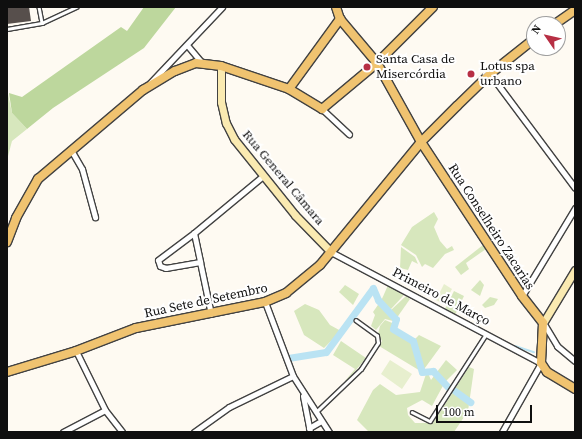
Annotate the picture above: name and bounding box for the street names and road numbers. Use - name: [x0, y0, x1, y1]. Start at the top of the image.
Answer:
- street label: Rua General Câmara: [239, 127, 327, 229]
- street label: Rua Conselheiro Zacarias: [444, 161, 538, 293]
- street label: Primeiro de Março: [389, 265, 493, 329]
- street label: Rua Sete de Setembro: [143, 280, 269, 322]

